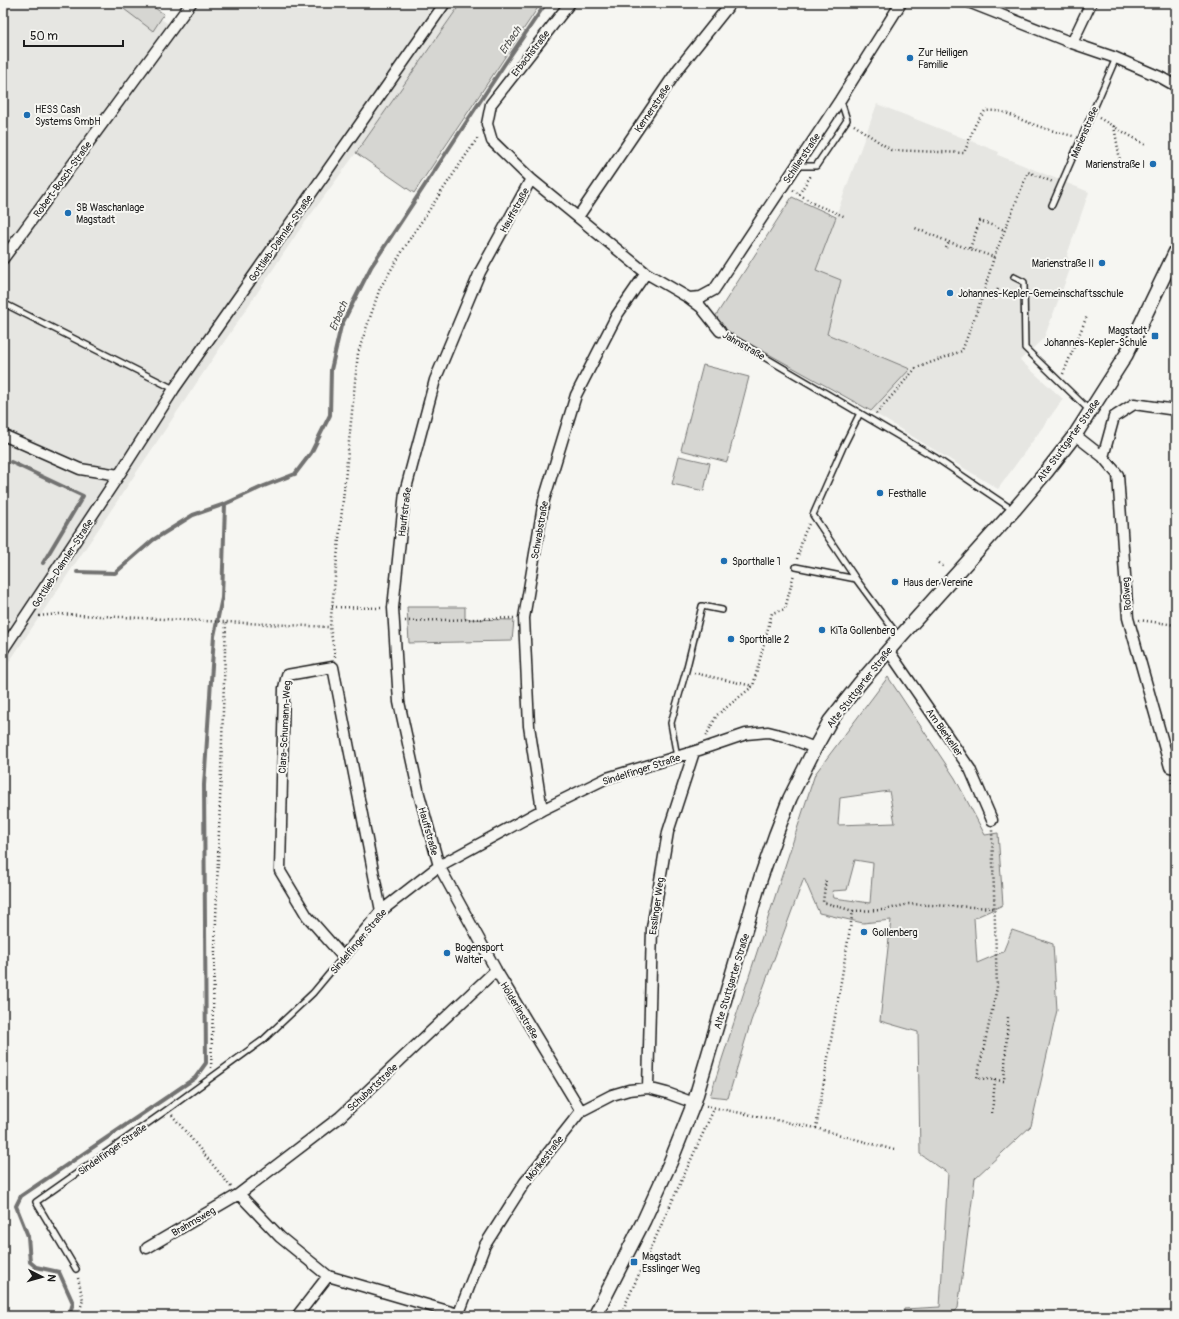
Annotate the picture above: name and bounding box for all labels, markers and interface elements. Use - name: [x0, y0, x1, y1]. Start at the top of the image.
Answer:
- scale bar: [24, 22, 123, 48]
- water label: Erbach: [496, 23, 525, 57]
- street label: Erbachstraße: [509, 28, 553, 79]
- text: 50 m: [30, 29, 58, 44]
- place label: Zur Heiligen Familie: [918, 47, 968, 71]
- marker: Zur Heiligen Familie: [905, 53, 915, 63]
- street label: Kernerstraße: [632, 82, 673, 135]
- place label: HESS Cash Systems GmbH: [35, 104, 101, 128]
- street label: Marienstraße: [1069, 105, 1101, 160]
- marker: HESS Cash Systems GmbH: [22, 110, 32, 120]
- street label: Schillerstraße: [781, 131, 823, 186]
- street label: Robert-Bosch-Straße: [31, 139, 94, 220]
- place label: Marienstraße I: [1086, 159, 1145, 171]
- marker: Marienstraße I: [1148, 159, 1158, 169]
- street label: Hauffstraße: [498, 186, 532, 235]
- street label: Gottlieb-Daimler-Straße: [246, 193, 315, 284]
- place label: SB Waschanlage Magstadt: [76, 202, 144, 226]
- marker: SB Waschanlage Magstadt: [63, 208, 73, 218]
- place label: Marienstraße II: [1032, 258, 1094, 270]
- marker: Marienstraße II: [1097, 258, 1107, 268]
- marker: Johannes-Kepler-Gemeinschaftsschule: [945, 288, 955, 298]
- place label: Johannes-Kepler-Gemeinschaftsschule: [958, 288, 1124, 300]
- water label: Erbach: [326, 299, 351, 333]
- place label: Magstadt Johannes-Kepler-Schule: [1044, 325, 1148, 349]
- street label: Jahnstraße: [720, 329, 767, 363]
- marker: Magstadt Johannes-Kepler-Schule: [1150, 331, 1160, 341]
- street label: Alte Stuttgarter Straße: [1035, 397, 1103, 484]
- street label: Hauffstraße: [396, 487, 414, 537]
- marker: Festhalle: [875, 488, 885, 498]
- place label: Festhalle: [888, 488, 926, 500]
- street label: Schwabstraße: [529, 500, 551, 560]
- street label: Gottlieb-Daimler-Straße: [30, 517, 96, 610]
- marker: Sporthalle 1: [719, 556, 729, 566]
- place label: Sporthalle 1: [732, 556, 781, 568]
- marker: Haus der Vereine: [890, 577, 900, 587]
- place label: Haus der Vereine: [903, 577, 973, 589]
- street label: Roßweg: [1120, 577, 1134, 611]
- marker: KiTa Gollenberg: [817, 625, 827, 635]
- place label: KiTa Gollenberg: [830, 625, 895, 637]
- marker: Sporthalle 2: [726, 634, 736, 644]
- place label: Sporthalle 2: [739, 634, 790, 646]
- street label: Alte Stuttgarter Straße: [824, 645, 895, 730]
- street label: Clara-Schumann-Weg: [277, 680, 293, 774]
- street label: Am Bierkeller: [923, 706, 965, 759]
- street label: Sindelfinger Straße: [601, 752, 682, 788]
- street label: Hauffstraße: [415, 806, 441, 857]
- street label: Esslinger Weg: [647, 877, 667, 936]
- street label: Sindelfinger Straße: [328, 907, 389, 977]
- marker: Gollenberg: [859, 927, 869, 937]
- place label: Gollenberg: [872, 927, 918, 939]
- street label: Alte Stuttgarter Straße: [712, 932, 752, 1031]
- place label: Bogensport Walter: [455, 942, 504, 966]
- marker: Bogensport Walter: [442, 948, 452, 958]
- street label: Hölderlinstraße: [497, 980, 541, 1041]
- street label: Schubartstraße: [345, 1061, 401, 1114]
- street label: Sindelfinger Straße: [76, 1122, 149, 1178]
- street label: Mörikestraße: [523, 1134, 566, 1184]
- street label: Brahmsweg: [169, 1205, 218, 1239]
- place label: Magstadt Esslinger Weg: [642, 1251, 700, 1275]
- north arrow: [22, 1257, 62, 1297]
- marker: Magstadt Esslinger Weg: [629, 1257, 639, 1267]
- text: N: [45, 1274, 58, 1283]

